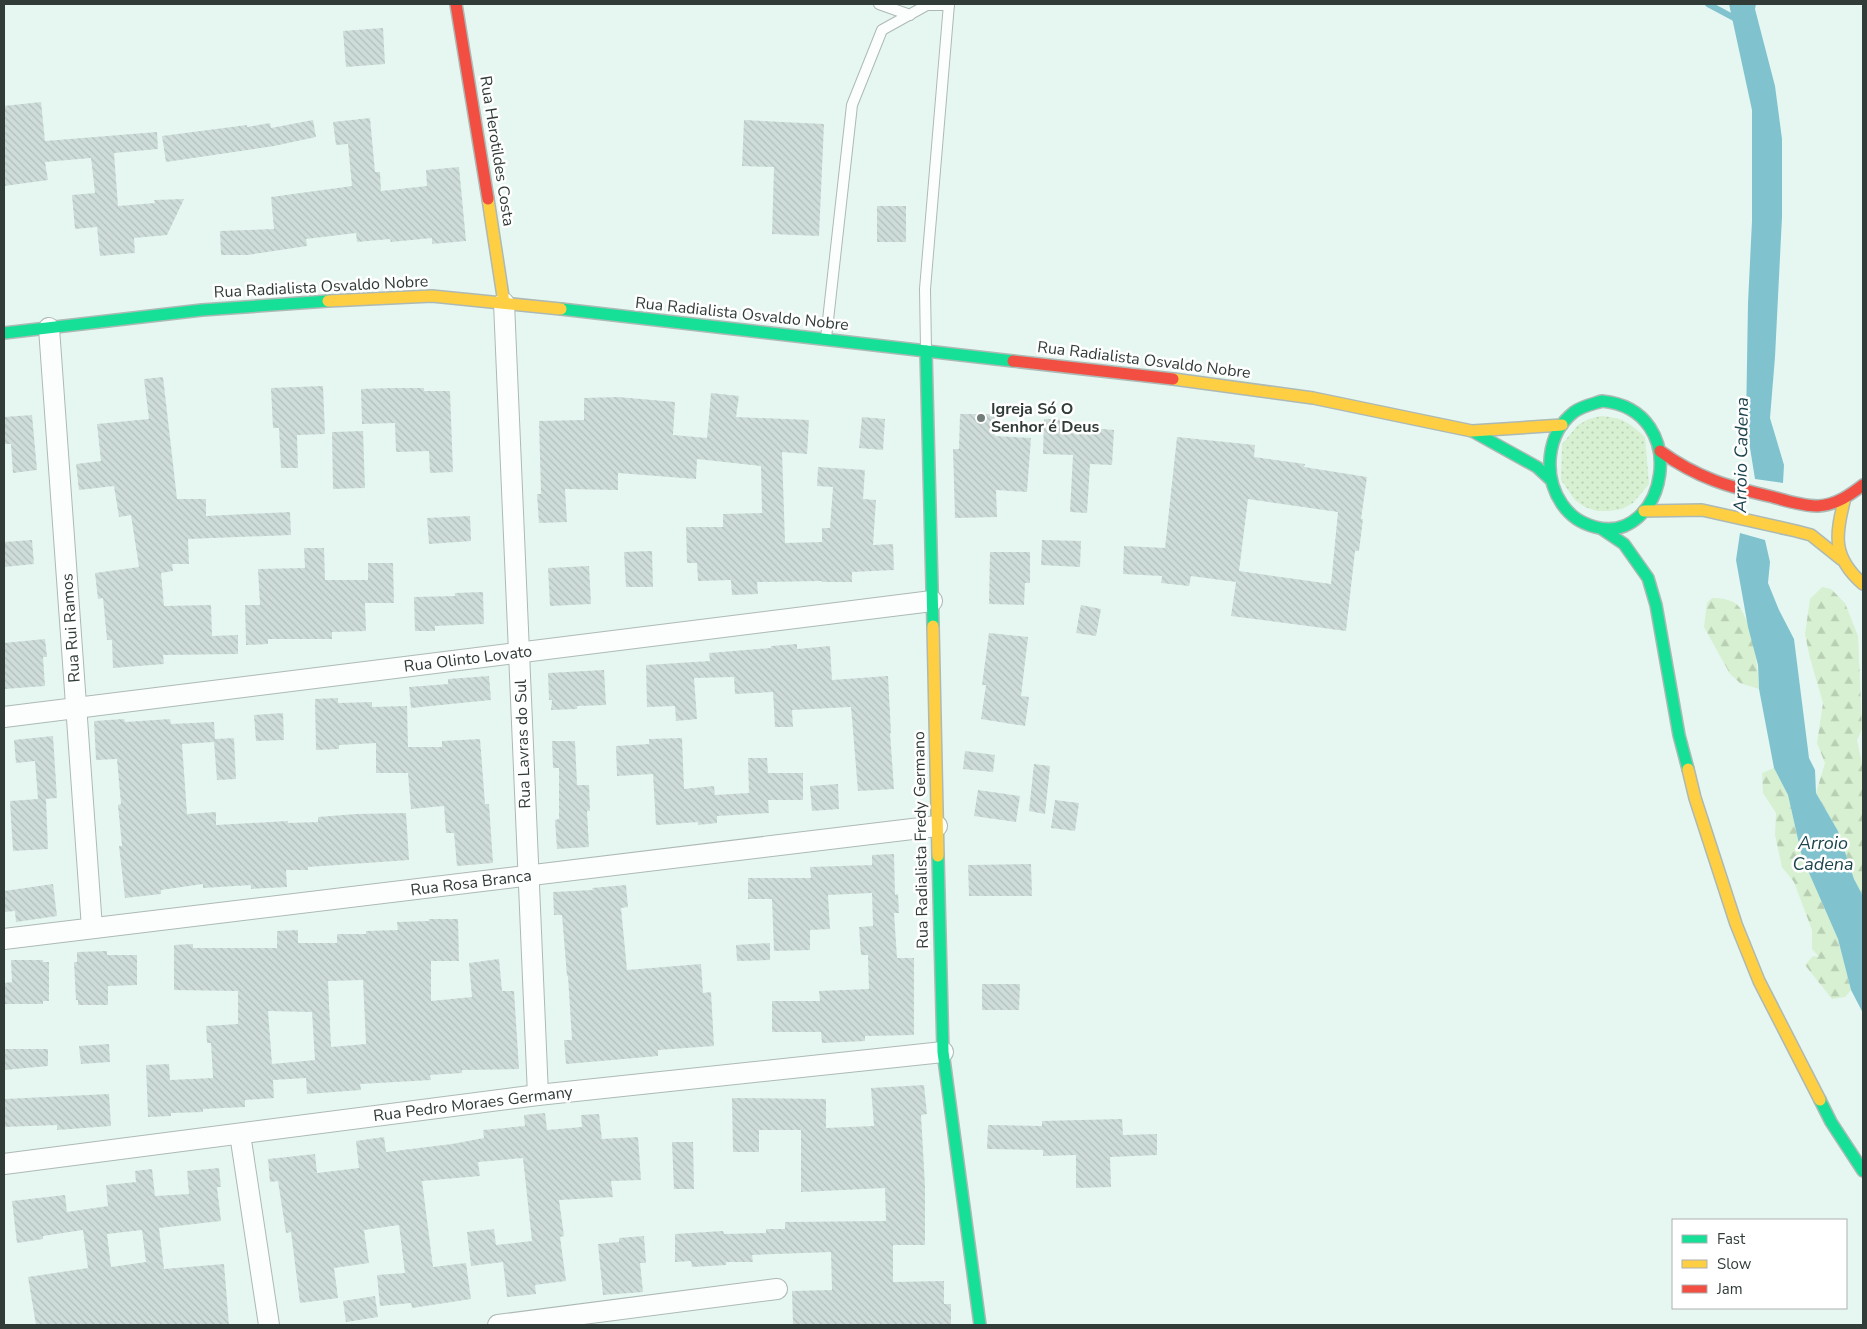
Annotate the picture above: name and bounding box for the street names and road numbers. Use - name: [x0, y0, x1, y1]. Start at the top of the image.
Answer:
- street label: Rua Herotildes Costa: [474, 74, 520, 228]
- street label: Rua Radialista Osvaldo Nobre: [213, 270, 429, 304]
- street label: Rua Radialista Osvaldo Nobre: [634, 292, 850, 336]
- street label: Rua Radialista Osvaldo Nobre: [1036, 336, 1252, 384]
- street label: Rua Rui Ramos: [56, 573, 86, 683]
- street label: Rua Olinto Lovato: [403, 640, 533, 678]
- street label: Rua Lavras do Sul: [510, 679, 536, 809]
- street label: Rua Radialista Fredy Germano: [908, 731, 934, 949]
- street label: Rua Rosa Branca: [409, 865, 533, 901]
- street label: Rua Pedro Moraes Germany: [372, 1081, 575, 1127]

